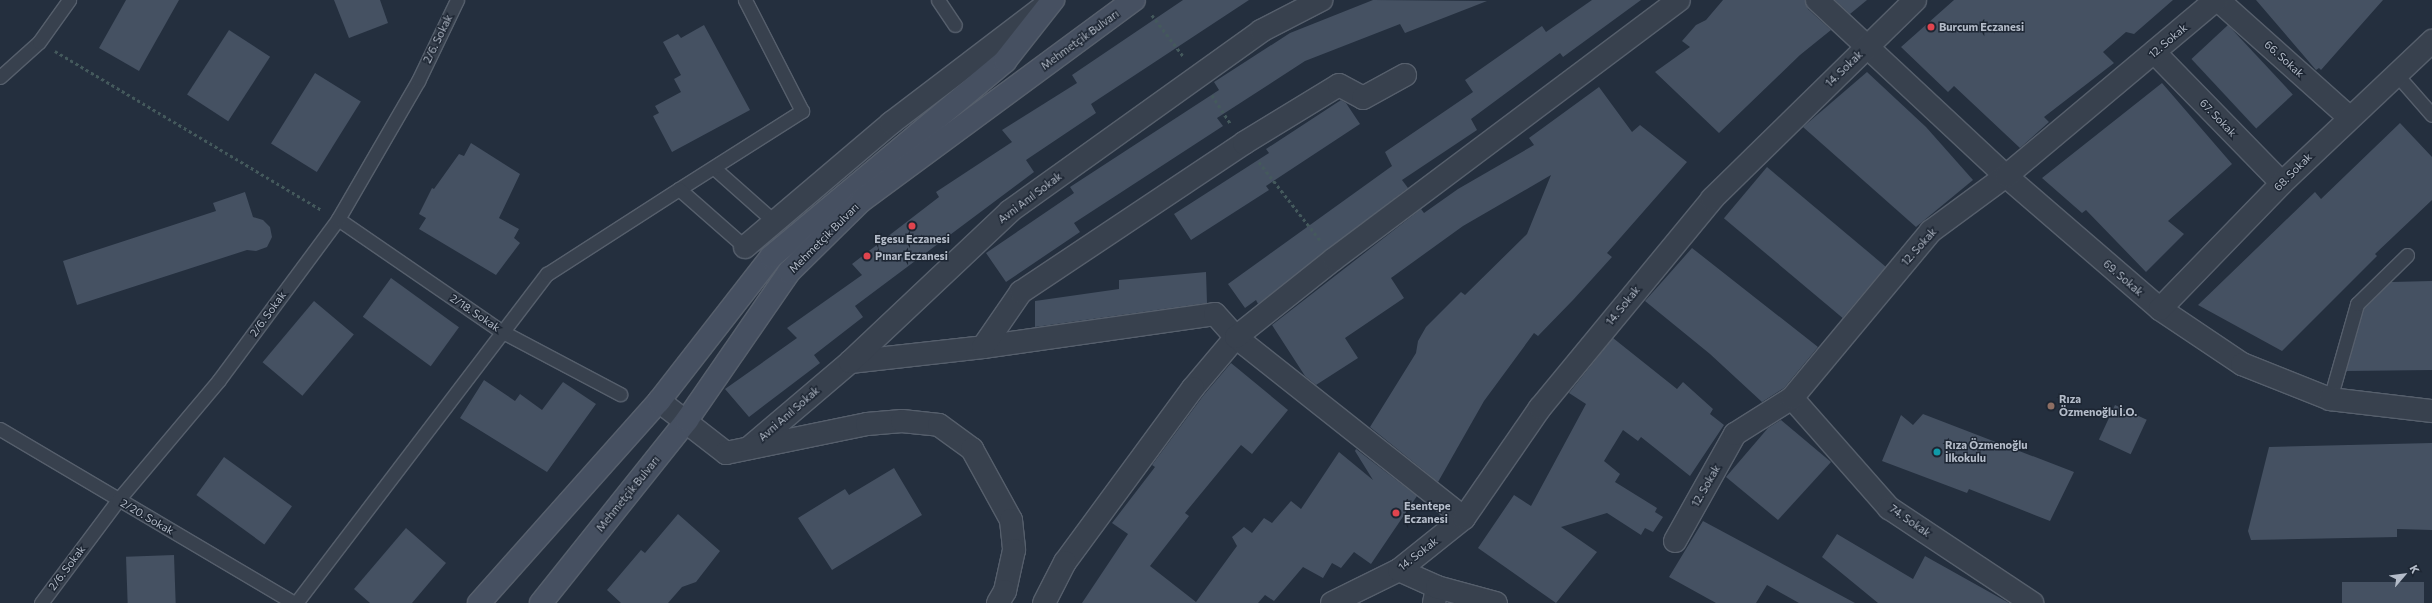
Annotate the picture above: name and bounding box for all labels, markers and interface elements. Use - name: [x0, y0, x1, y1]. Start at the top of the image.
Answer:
- street label: Mehmetçik Bulvarı: [1038, 7, 1122, 73]
- street label: 2/6. Sokak: [421, 12, 455, 66]
- place label: Burcum Eczanesi: [1939, 20, 2024, 34]
- street label: 12. Sokak: [2146, 21, 2190, 61]
- marker: Burcum Eczanesi: [1926, 22, 1936, 32]
- street label: 66. Sokak: [2262, 38, 2306, 80]
- street label: 14. Sokak: [1823, 48, 1865, 90]
- street label: 67. Sokak: [2197, 96, 2239, 140]
- street label: 68. Sokak: [2271, 150, 2315, 194]
- street label: Avni Anıl Sokak: [996, 170, 1064, 226]
- street label: Mehmetçik Bulvarı: [786, 200, 862, 276]
- marker: Egesu Eczanesi: [907, 221, 917, 231]
- street label: 12. Sokak: [1899, 225, 1939, 269]
- place label: Egesu Eczanesi: [874, 232, 950, 246]
- place label: Pınar Eczanesi: [875, 249, 948, 263]
- marker: Pınar Eczanesi: [862, 251, 872, 261]
- street label: 69. Sokak: [2100, 257, 2146, 299]
- street label: 14. Sokak: [1603, 284, 1643, 328]
- street label: 2/6. Sokak: [247, 289, 289, 339]
- street label: 2/18. Sokak: [447, 291, 503, 335]
- street label: Avni Anıl Sokak: [756, 384, 822, 444]
- place label: Rıza Özmenoğlu İ.O.: [2059, 393, 2137, 419]
- marker: Rıza Özmenoğlu İ.O.: [2046, 401, 2056, 411]
- place label: Rıza Özmenoğlu İlkokulu: [1945, 439, 2028, 465]
- marker: Rıza Özmenoğlu İlkokulu: [1932, 447, 1942, 457]
- street label: Mehmetçik Bulvarı: [594, 454, 662, 534]
- street label: 12. Sokak: [1689, 463, 1723, 509]
- street label: 2/20. Sokak: [118, 496, 176, 538]
- place label: Esentepe Eczanesi: [1404, 500, 1450, 526]
- street label: 74. Sokak: [1887, 502, 1933, 540]
- marker: Esentepe Eczanesi: [1391, 508, 1401, 518]
- street label: 14. Sokak: [1396, 534, 1440, 574]
- street label: 2/6. Sokak: [46, 543, 88, 593]
- north arrow: [2384, 555, 2424, 595]
- text: K: [2407, 563, 2423, 576]

